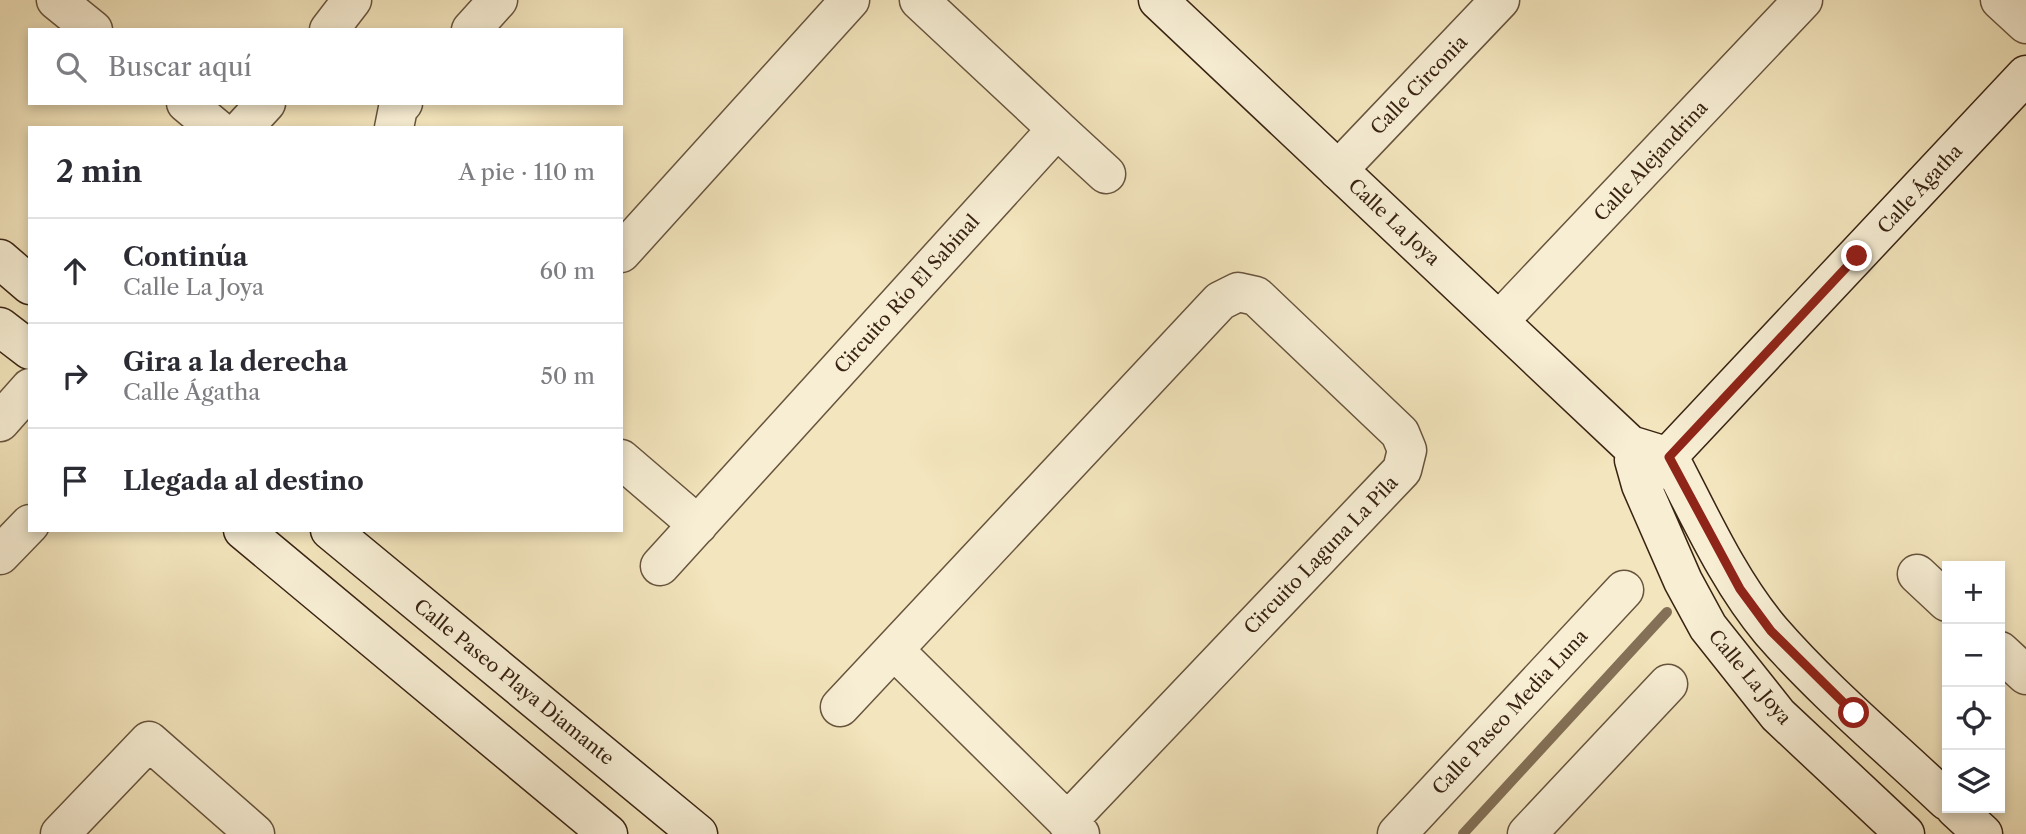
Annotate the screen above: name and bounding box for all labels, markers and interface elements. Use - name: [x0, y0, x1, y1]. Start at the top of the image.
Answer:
- search box: [28, 28, 623, 105]
- street label: Calle Circonia: [1366, 31, 1472, 139]
- icon: search: [52, 48, 90, 86]
- text: Buscar aquí: [108, 51, 252, 83]
- street label: Calle Alejandrina: [1589, 96, 1713, 226]
- street label: Calle Ágatha: [1873, 140, 1967, 238]
- text: 2 min: [56, 153, 142, 190]
- text: A pie · 110 m: [458, 158, 595, 186]
- street label: Calle La Joya: [1344, 174, 1444, 270]
- street label: Circuito Río El Sabinal: [830, 210, 985, 378]
- route end: [1841, 240, 1872, 271]
- text: Continúa: [123, 241, 248, 273]
- icon: ahead: [56, 252, 94, 290]
- text: 60 m: [539, 257, 595, 285]
- text: Calle La Joya: [123, 273, 264, 301]
- text: Gira a la derecha: [123, 346, 348, 378]
- icon: right: [56, 357, 94, 395]
- text: 50 m: [540, 362, 595, 390]
- text: Calle Ágatha: [123, 378, 260, 406]
- icon: arrive: [56, 462, 94, 500]
- text: Llegada al destino: [123, 465, 364, 497]
- street label: Circuito Laguna La Pila: [1239, 471, 1403, 639]
- map controls: [1942, 561, 2005, 813]
- button: +: [1942, 561, 2005, 624]
- street label: Calle Paseo Playa Diamante: [409, 594, 619, 770]
- button: −: [1942, 624, 2005, 687]
- street label: Calle Paseo Media Luna: [1428, 625, 1592, 799]
- street label: Calle La Joya: [1704, 625, 1796, 729]
- button: locate: [1942, 687, 2005, 750]
- route start: [1838, 697, 1869, 728]
- button: layers: [1942, 750, 2005, 813]

